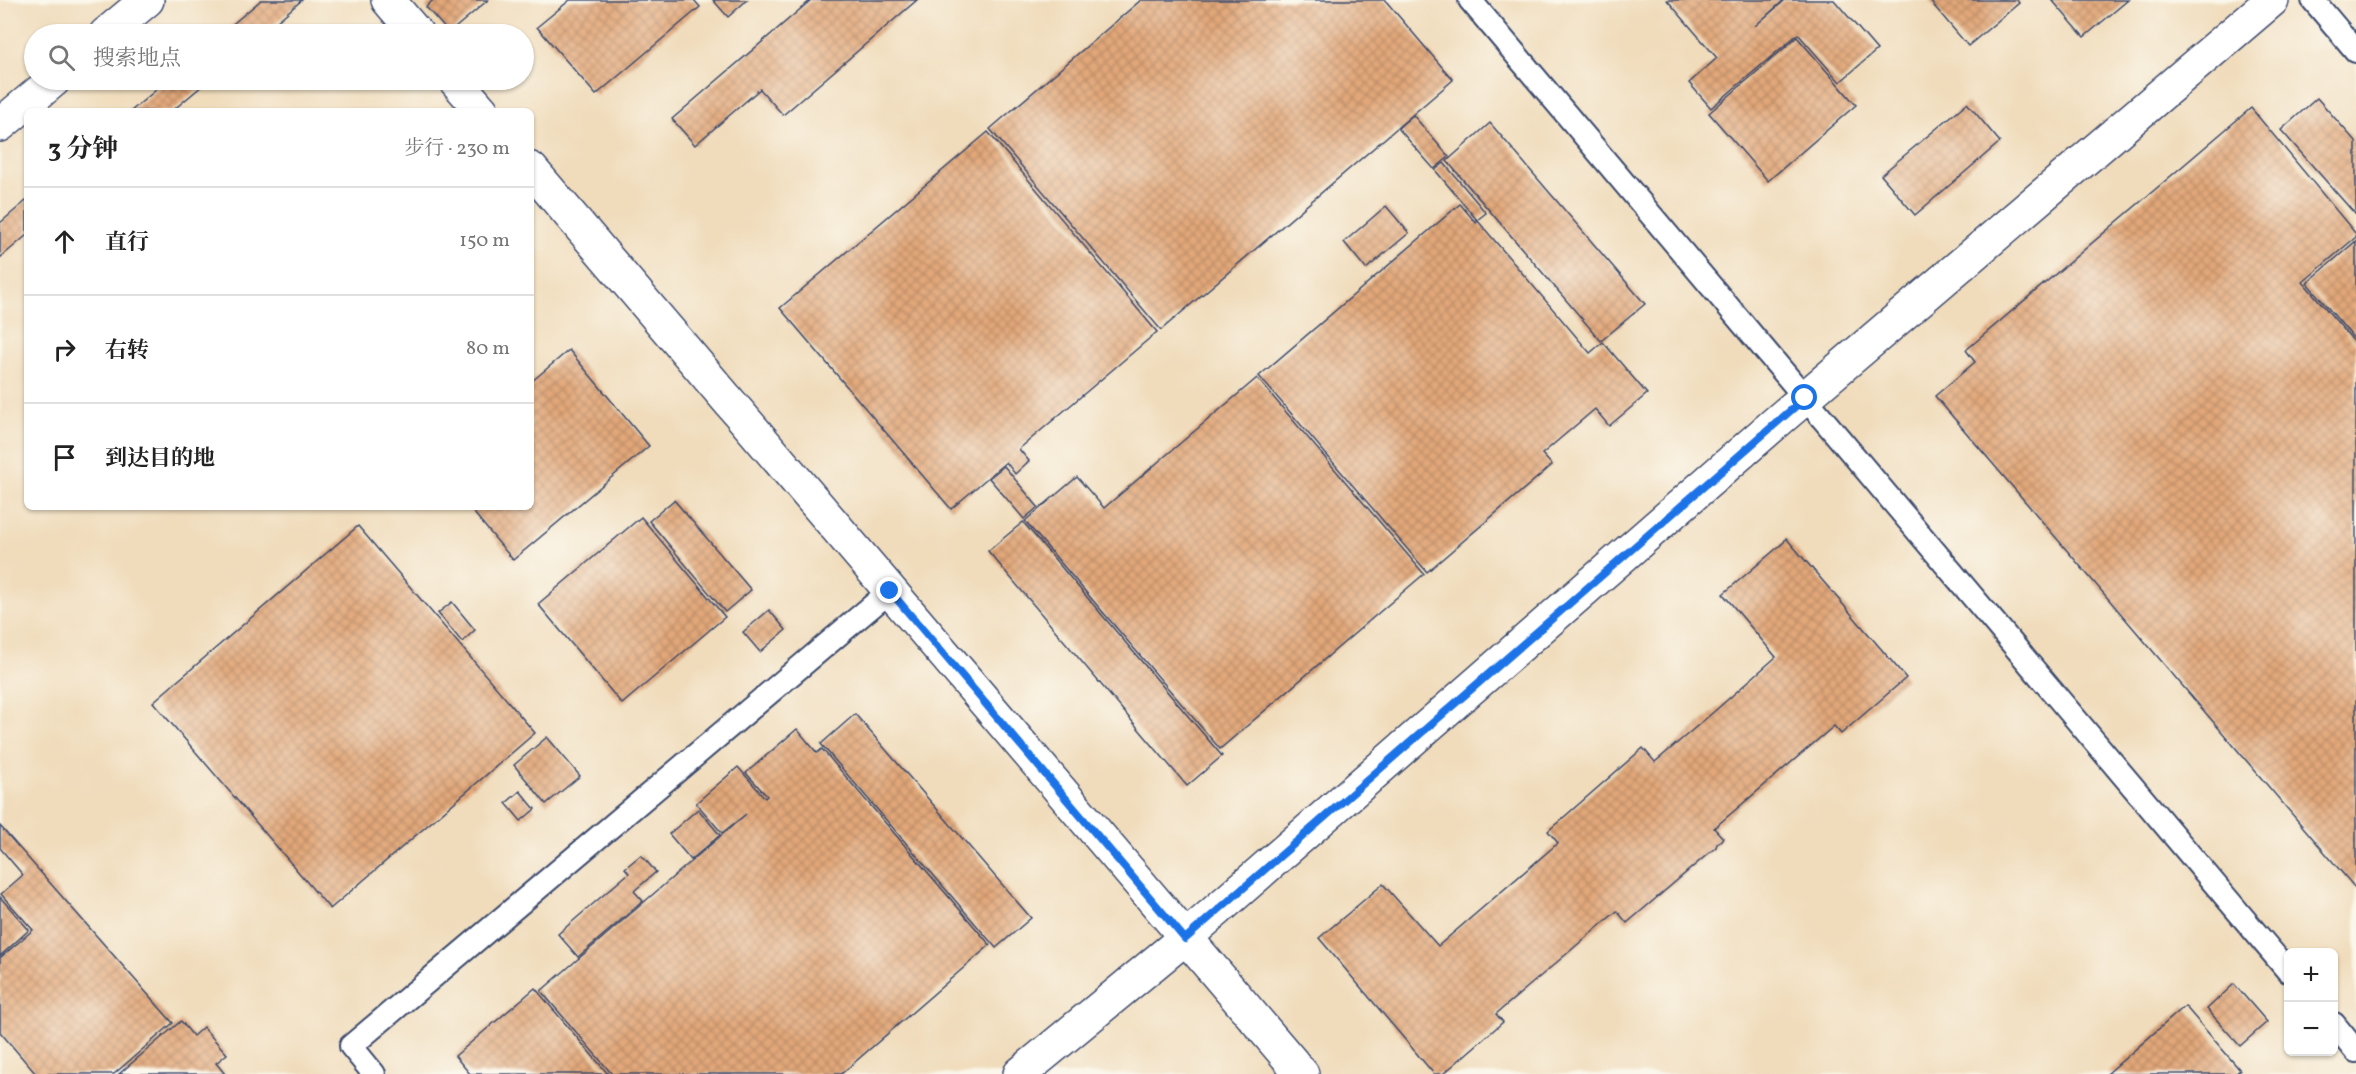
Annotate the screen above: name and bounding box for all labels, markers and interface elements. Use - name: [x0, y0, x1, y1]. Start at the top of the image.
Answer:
- search box: [24, 24, 534, 90]
- icon: search: [45, 41, 78, 74]
- text: 搜索地点: [93, 44, 181, 75]
- text: 3 分钟: [48, 132, 118, 168]
- text: 步行 · 230 m: [404, 135, 510, 163]
- icon: ahead: [48, 225, 81, 258]
- text: 150 m: [459, 227, 510, 255]
- text: 直行: [105, 228, 149, 259]
- icon: right: [48, 333, 81, 366]
- text: 80 m: [466, 335, 510, 363]
- text: 右转: [105, 336, 149, 367]
- route start: [1791, 384, 1817, 410]
- icon: arrive: [48, 441, 81, 474]
- text: 到达目的地: [105, 444, 215, 475]
- route end: [876, 577, 902, 603]
- map controls: [2284, 948, 2338, 1056]
- button: +: [2284, 948, 2338, 1002]
- button: −: [2284, 1002, 2338, 1056]

